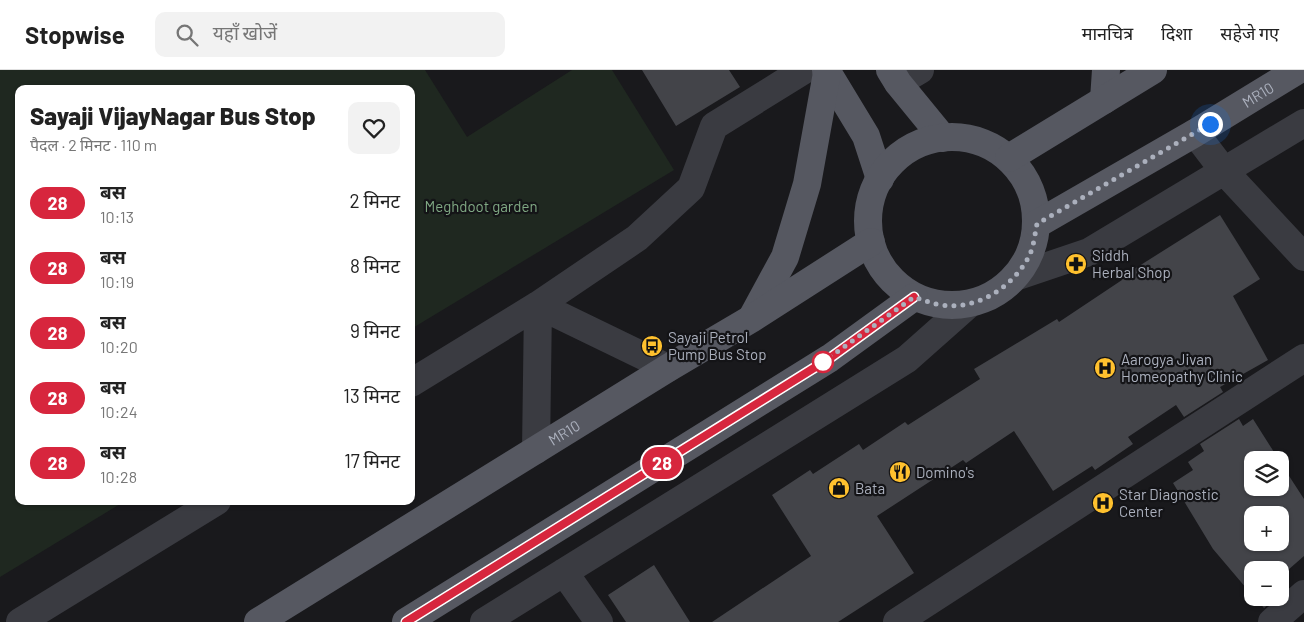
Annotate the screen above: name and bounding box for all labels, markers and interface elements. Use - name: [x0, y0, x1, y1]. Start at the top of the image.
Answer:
- search box: [155, 12, 505, 57]
- text: Stopwise: [25, 20, 125, 49]
- icon: search: [173, 21, 201, 49]
- text: यहाँ खोजें: [213, 21, 277, 44]
- text: मानचित्र: [1082, 22, 1133, 44]
- text: दिशा: [1161, 22, 1192, 44]
- text: सहेजे गए: [1220, 22, 1279, 44]
- street label: MR10: [1239, 78, 1277, 111]
- text: Sayaji VijayNagar Bus Stop: [30, 101, 316, 130]
- button: heart: [348, 102, 400, 154]
- your location: [1198, 112, 1223, 137]
- text: पैदल · 2 मिनट · 110 m: [30, 135, 157, 154]
- text: बस: [100, 180, 126, 203]
- text: 2 मिनट: [350, 189, 400, 212]
- text: 28: [48, 192, 67, 214]
- park label: Meghdoot garden: [425, 197, 537, 215]
- text: 10:13: [100, 207, 134, 226]
- text: बस: [100, 245, 126, 268]
- place label: Siddh Herbal Shop: [1092, 246, 1171, 281]
- pharmacy icon: Siddh Herbal Shop: [1064, 252, 1088, 276]
- text: 8 मिनट: [350, 254, 400, 277]
- text: 28: [48, 257, 67, 279]
- text: 10:19: [100, 272, 134, 291]
- text: बस: [100, 310, 126, 333]
- text: 9 मिनट: [350, 319, 400, 342]
- text: 28: [48, 322, 67, 344]
- place label: Sayaji Petrol Pump Bus Stop: [668, 328, 767, 363]
- bus stop icon: Sayaji Petrol Pump Bus Stop: [640, 334, 664, 358]
- text: 10:20: [100, 337, 138, 356]
- place label: Aarogya Jivan Homeopathy Clinic: [1121, 350, 1243, 385]
- unlabelled marker: [812, 351, 834, 373]
- hospital icon: Aarogya Jivan Homeopathy Clinic: [1093, 356, 1117, 380]
- text: बस: [100, 375, 126, 398]
- text: 13 मिनट: [343, 384, 400, 407]
- text: 28: [48, 387, 67, 409]
- text: 10:24: [100, 402, 137, 421]
- street label: MR10: [545, 416, 583, 449]
- text: बस: [100, 440, 126, 463]
- line badge: 28: [640, 447, 684, 479]
- text: 17 मिनट: [344, 449, 400, 472]
- map controls: [1244, 451, 1289, 606]
- button: layers: [1244, 451, 1289, 496]
- text: 28: [48, 452, 67, 474]
- text: 28: [652, 452, 672, 474]
- restaurant icon: Domino's: [888, 460, 912, 484]
- place label: Domino's: [916, 463, 974, 481]
- text: 10:28: [100, 467, 137, 486]
- shop icon: Bata: [827, 476, 851, 500]
- place label: Bata: [855, 479, 885, 497]
- place label: Star Diagnostic Center: [1119, 485, 1219, 520]
- hospital icon: Star Diagnostic Center: [1091, 491, 1115, 515]
- button: +: [1244, 506, 1289, 551]
- button: −: [1244, 561, 1289, 606]

